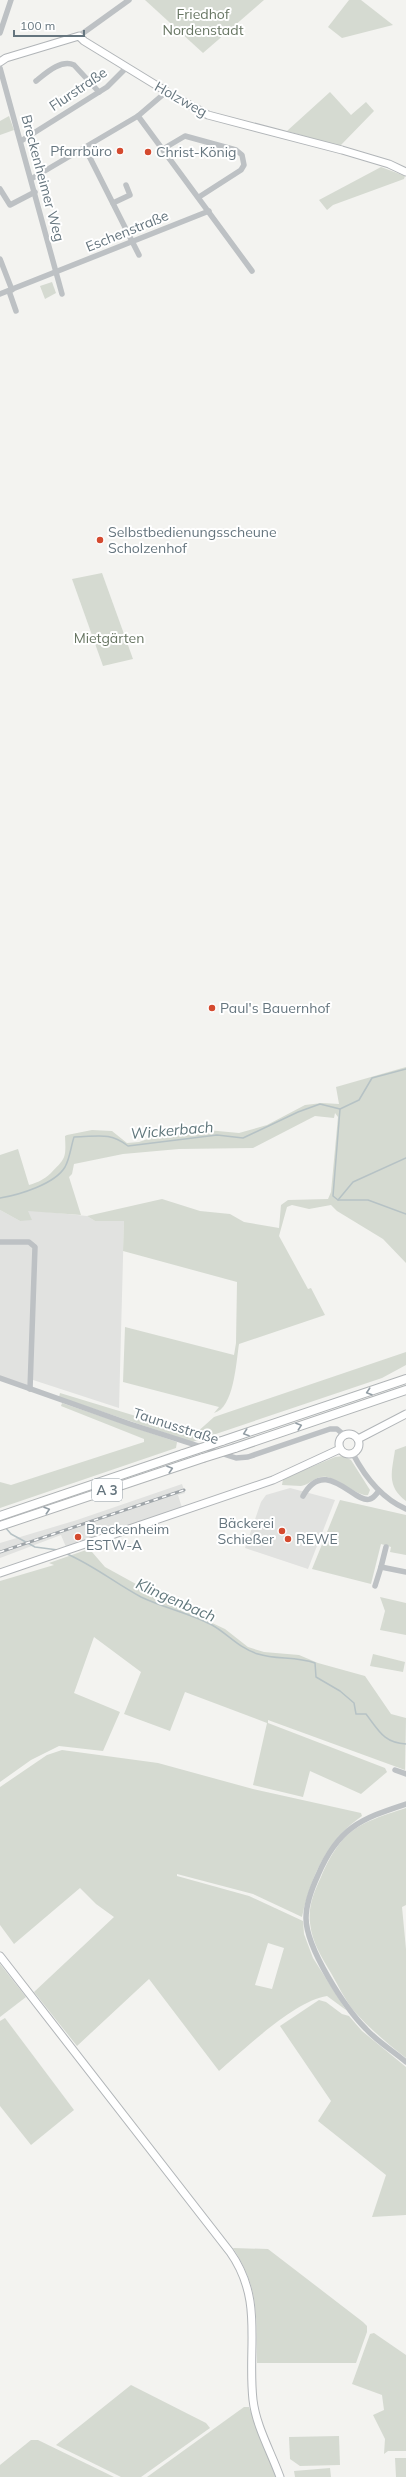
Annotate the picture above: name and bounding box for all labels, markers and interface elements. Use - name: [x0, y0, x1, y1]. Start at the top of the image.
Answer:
- park label: Friedhof Nordenstadt: [162, 5, 244, 39]
- scale bar: [14, 12, 84, 38]
- text: 100 m: [20, 18, 55, 33]
- street label: Flurstraße: [46, 63, 110, 115]
- street label: Holzweg: [152, 77, 210, 121]
- street label: Breckenheimer Weg: [17, 113, 69, 243]
- place label: Pfarrbüro: [50, 142, 112, 160]
- place label: Christ-König: [156, 143, 237, 161]
- marker: Pfarrbüro: [115, 146, 125, 156]
- marker: Christ-König: [143, 147, 153, 157]
- street label: Eschenstraße: [83, 206, 171, 256]
- place label: Selbstbedienungsscheune Scholzenhof: [108, 523, 277, 557]
- marker: Selbstbedienungsscheune Scholzenhof: [95, 535, 105, 545]
- park label: Mietgärten: [74, 629, 144, 647]
- place label: Paul's Bauernhof: [220, 999, 330, 1017]
- marker: Paul's Bauernhof: [207, 1003, 217, 1013]
- water label: Wickerbach: [130, 1117, 214, 1143]
- one-way arrow: [366, 1387, 373, 1395]
- street label: Taunusstraße: [131, 1404, 221, 1448]
- one-way arrow: [295, 1422, 302, 1431]
- one-way arrow: [242, 1428, 249, 1437]
- one-way arrow: [167, 1465, 174, 1474]
- road number: A 3: [92, 1479, 122, 1501]
- one-way arrow: [43, 1506, 50, 1515]
- place label: Bäckerei Schießer: [218, 1514, 275, 1548]
- place label: Breckenheim ESTW-A: [86, 1520, 169, 1554]
- marker: Bäckerei Schießer: [277, 1526, 287, 1536]
- place label: REWE: [296, 1530, 338, 1548]
- marker: Breckenheim ESTW-A: [73, 1532, 83, 1542]
- marker: REWE: [283, 1534, 293, 1544]
- water label: Klingenbach: [133, 1574, 219, 1626]

